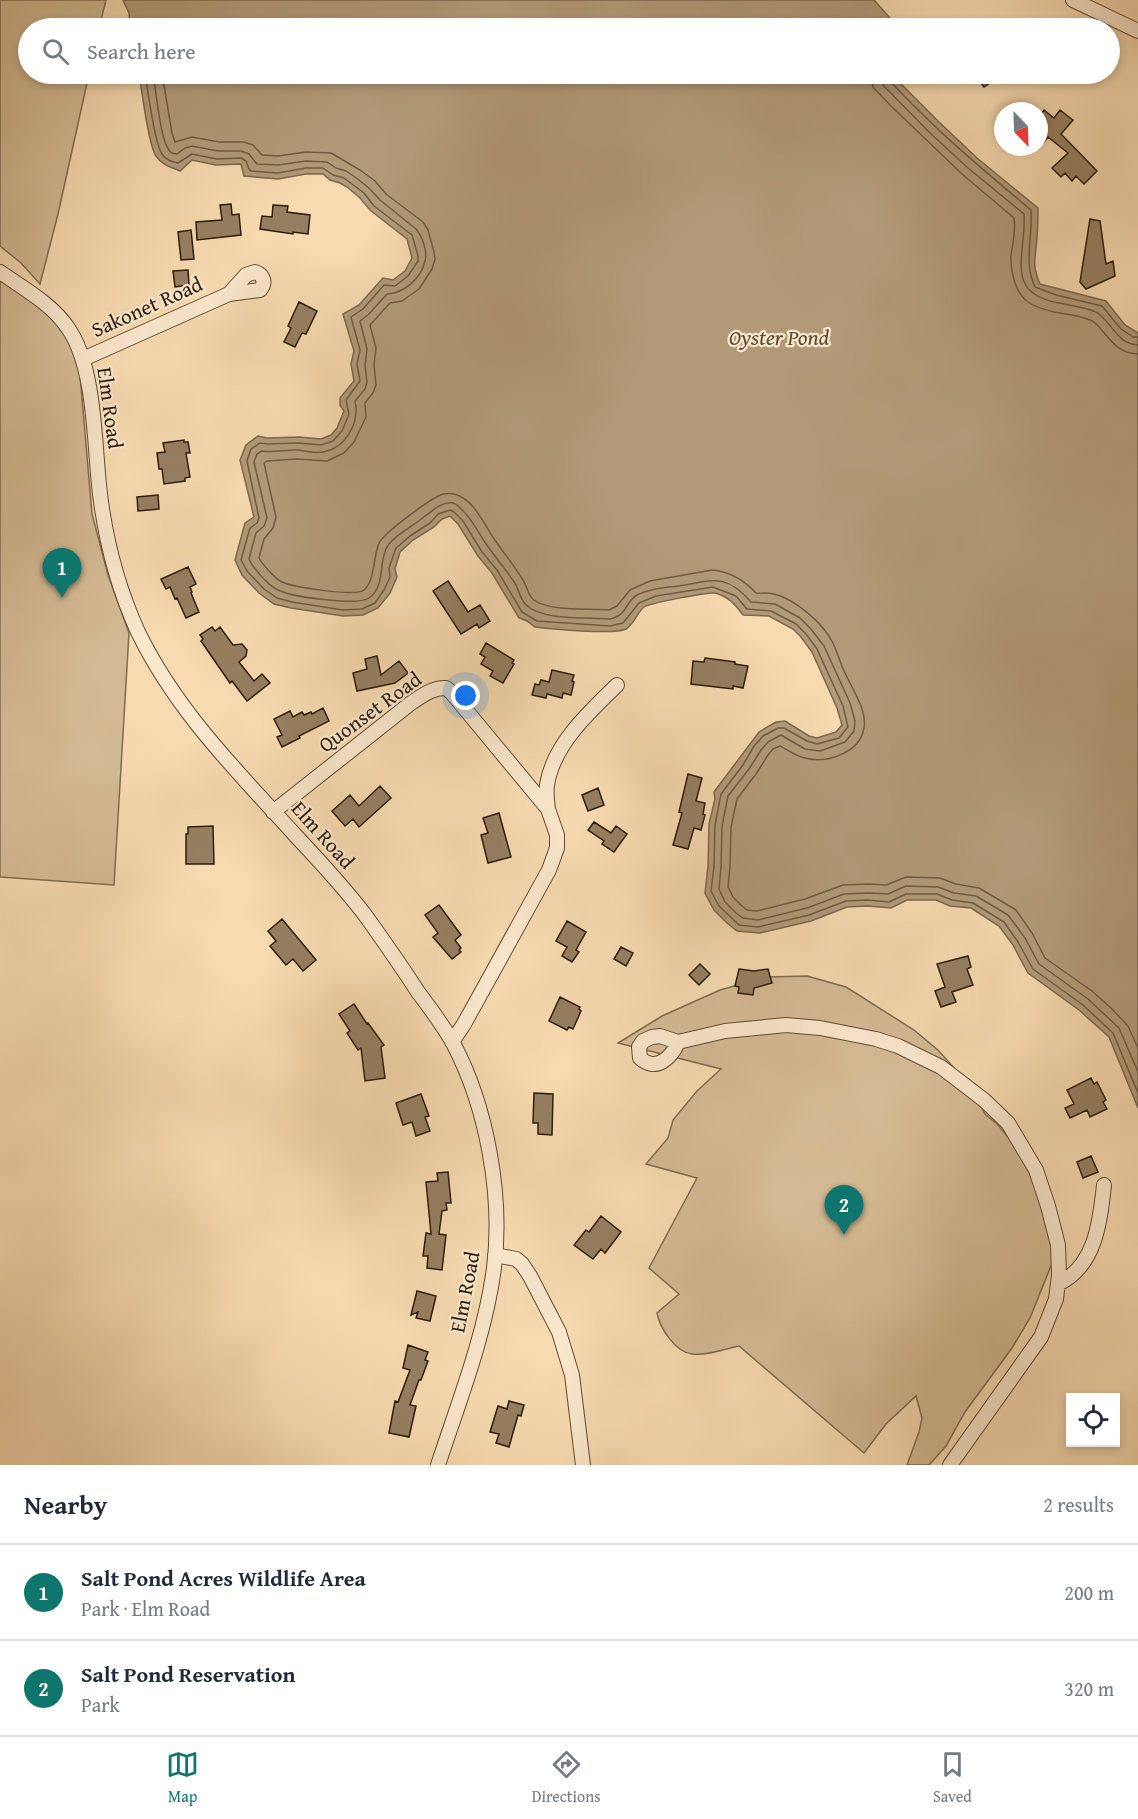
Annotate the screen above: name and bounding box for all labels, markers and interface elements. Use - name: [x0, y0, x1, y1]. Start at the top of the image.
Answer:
- search box: [18, 18, 1120, 84]
- icon: search: [39, 35, 72, 68]
- text: Search here: [87, 35, 196, 67]
- north arrow: [994, 102, 1048, 156]
- street label: Sakonet Road: [86, 268, 208, 345]
- water label: Oyster Pond: [729, 321, 830, 353]
- street label: Elm Road: [89, 365, 132, 452]
- pin: 1: [42, 548, 82, 598]
- street label: Quonset Road: [312, 663, 428, 760]
- your location: [451, 681, 480, 710]
- street label: Elm Road: [284, 794, 363, 876]
- pin: 2: [824, 1186, 864, 1235]
- street label: Elm Road: [441, 1248, 488, 1335]
- map controls: [1066, 1393, 1120, 1447]
- button: locate: [1066, 1393, 1120, 1447]
- text: Nearby: [24, 1485, 107, 1524]
- text: 2 results: [1043, 1490, 1114, 1519]
- text: Salt Pond Acres Wildlife Area: [81, 1562, 366, 1594]
- text: 1: [38, 1578, 49, 1607]
- text: 200 m: [1064, 1578, 1114, 1607]
- text: Park · Elm Road: [81, 1594, 210, 1623]
- text: Salt Pond Reservation: [81, 1658, 296, 1690]
- text: 2: [38, 1674, 49, 1703]
- text: 320 m: [1064, 1674, 1114, 1703]
- text: Park: [81, 1690, 120, 1719]
- tab: Map: [166, 1748, 199, 1808]
- tab: Directions: [532, 1748, 601, 1808]
- tab: Saved: [933, 1748, 972, 1808]

